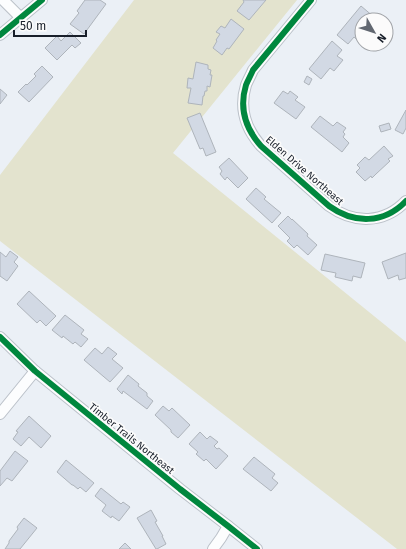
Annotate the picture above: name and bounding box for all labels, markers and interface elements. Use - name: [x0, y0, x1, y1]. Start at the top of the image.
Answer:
- scale bar: [14, 12, 86, 38]
- north arrow: [354, 12, 394, 52]
- text: 50 m: [20, 19, 46, 33]
- text: N: [374, 31, 389, 45]
- street label: Elden Drive Northeast: [263, 134, 346, 208]
- street label: Timber Trails Northeast: [86, 401, 177, 477]

